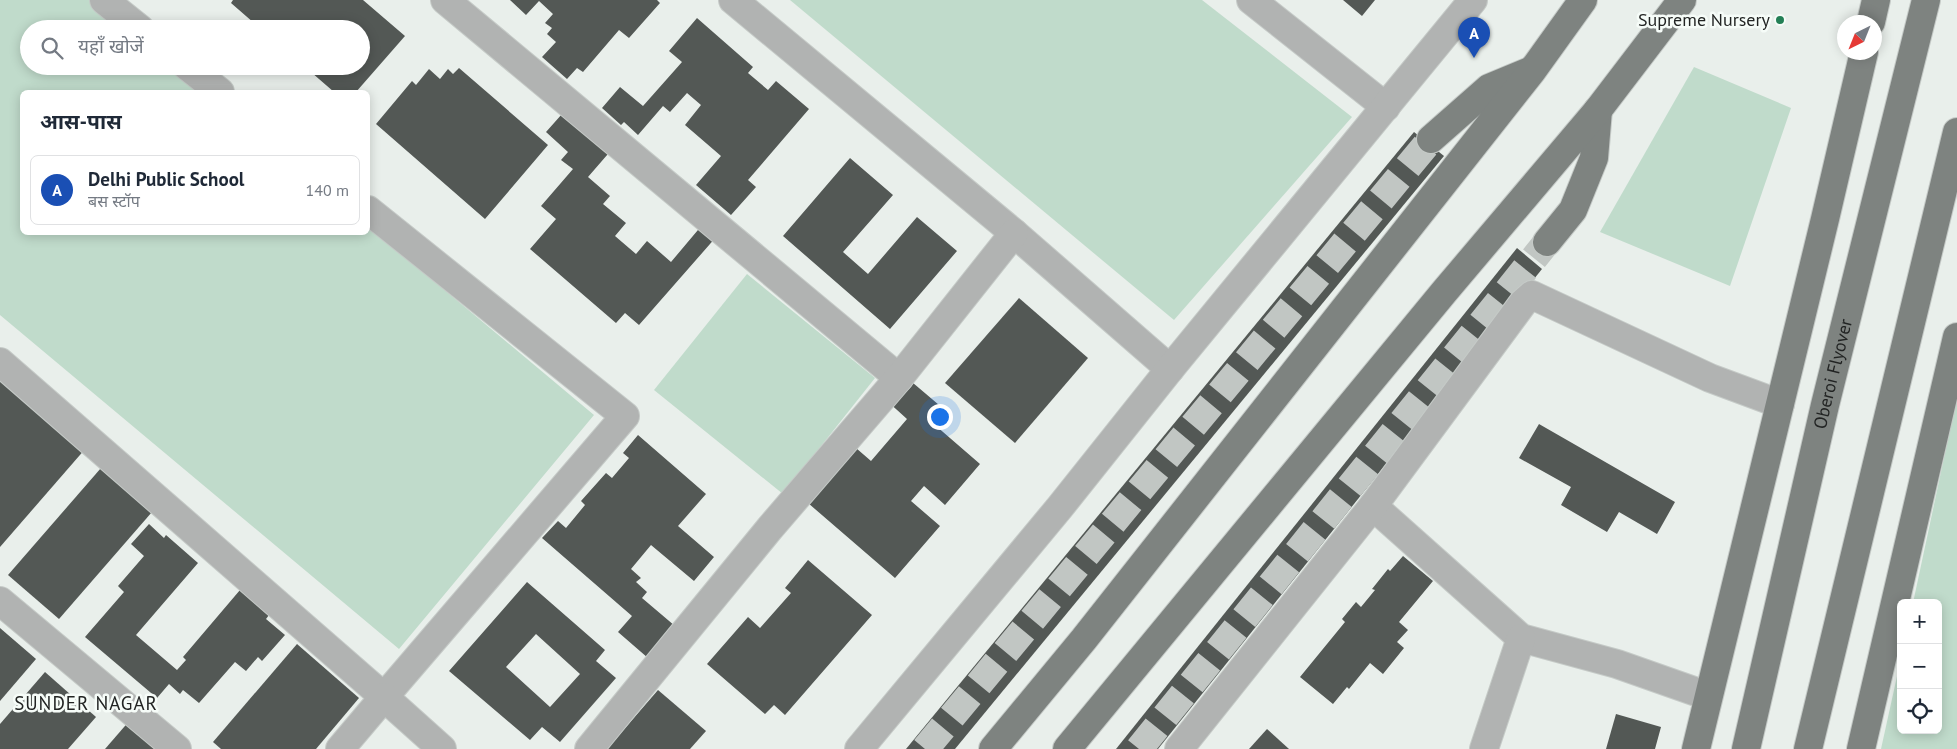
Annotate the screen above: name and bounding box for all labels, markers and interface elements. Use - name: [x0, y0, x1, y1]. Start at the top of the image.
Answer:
- place label: Supreme Nursery: [1638, 8, 1771, 31]
- marker: Supreme Nursery: [1774, 14, 1786, 26]
- north arrow: [1837, 15, 1882, 60]
- pin: A: [1458, 17, 1490, 58]
- search box: [20, 20, 370, 75]
- icon: search: [38, 34, 66, 62]
- text: यहाँ खोजें: [78, 34, 144, 58]
- text: आस-पास: [40, 108, 122, 135]
- text: Delhi Public School: [88, 167, 244, 191]
- text: A: [52, 180, 62, 200]
- text: 140 m: [306, 180, 349, 200]
- text: बस स्टॉप: [88, 191, 140, 211]
- street label: Oberoi Flyover: [1808, 316, 1857, 431]
- your location: [927, 404, 953, 430]
- map controls: [1897, 599, 1942, 734]
- button: +: [1897, 599, 1942, 644]
- button: −: [1897, 644, 1942, 689]
- button: locate: [1897, 689, 1942, 734]
- district label: SUNDER NAGAR: [14, 691, 158, 715]

